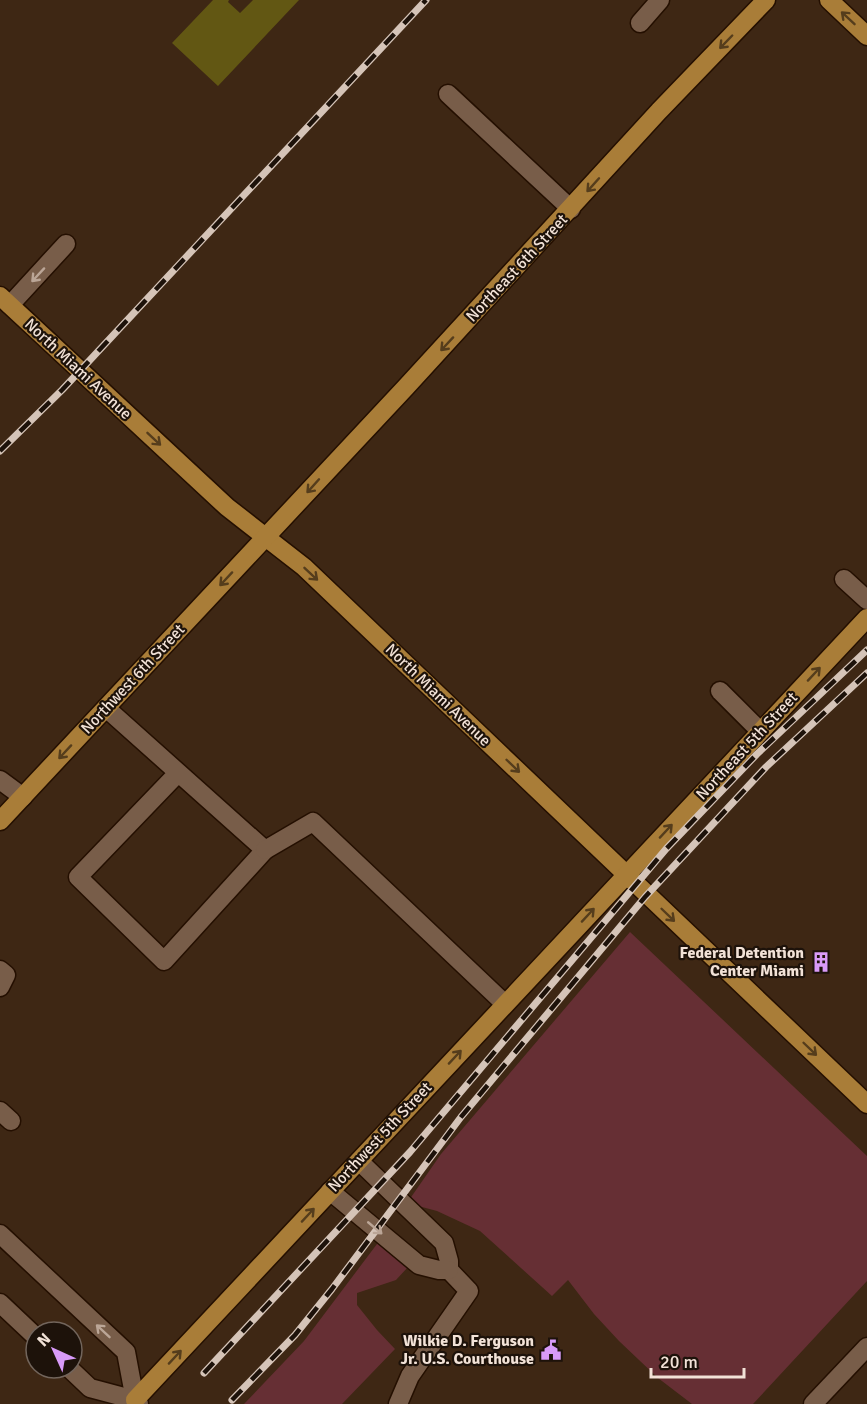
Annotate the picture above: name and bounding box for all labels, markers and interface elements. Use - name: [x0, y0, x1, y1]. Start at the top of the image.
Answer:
- one-way arrow: [840, 11, 855, 25]
- one-way arrow: [719, 35, 733, 50]
- one-way arrow: [586, 177, 600, 192]
- street label: Northeast 6th Street: [462, 210, 572, 326]
- one-way arrow: [31, 267, 45, 282]
- street label: North Miami Avenue: [20, 314, 136, 424]
- one-way arrow: [439, 336, 454, 351]
- one-way arrow: [146, 432, 161, 446]
- one-way arrow: [306, 478, 320, 493]
- one-way arrow: [303, 567, 318, 581]
- one-way arrow: [219, 571, 234, 586]
- street label: Northwest 6th Street: [77, 620, 189, 738]
- street label: North Miami Avenue: [381, 639, 495, 751]
- one-way arrow: [807, 666, 821, 681]
- street label: Northeast 5th Street: [692, 688, 802, 804]
- one-way arrow: [58, 744, 72, 759]
- one-way arrow: [505, 759, 520, 773]
- one-way arrow: [659, 824, 674, 839]
- one-way arrow: [581, 907, 596, 922]
- one-way arrow: [661, 908, 676, 922]
- place label: Federal Detention Center Miami: [679, 943, 804, 981]
- building icon: Federal Detention Center Miami: [809, 950, 833, 974]
- one-way arrow: [802, 1042, 817, 1057]
- one-way arrow: [448, 1050, 462, 1065]
- street label: Northwest 5th Street: [324, 1078, 436, 1196]
- one-way arrow: [301, 1208, 315, 1223]
- one-way arrow: [367, 1222, 383, 1235]
- north arrow: [24, 1320, 84, 1380]
- one-way arrow: [96, 1324, 111, 1338]
- text: N: [33, 1329, 55, 1351]
- place label: Wilkie D. Ferguson Jr. U.S. Courthouse: [401, 1331, 534, 1369]
- public building icon: Wilkie D. Ferguson Jr. U.S. Courthouse: [539, 1338, 563, 1362]
- scale bar: [651, 1341, 744, 1379]
- one-way arrow: [167, 1350, 182, 1365]
- text: 20 m: [660, 1351, 698, 1373]

